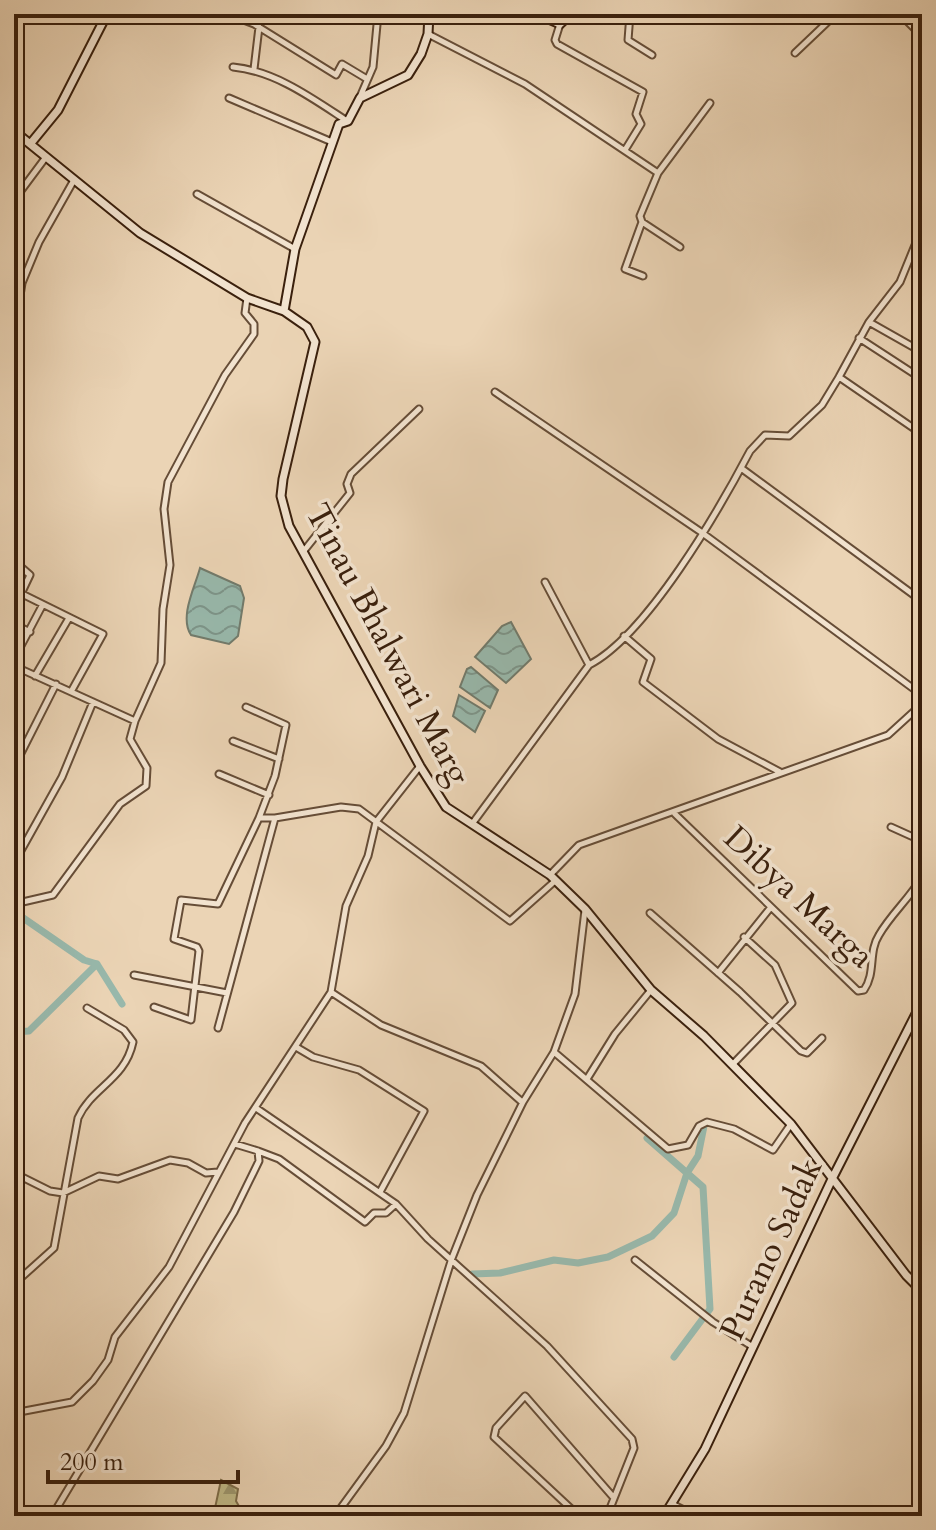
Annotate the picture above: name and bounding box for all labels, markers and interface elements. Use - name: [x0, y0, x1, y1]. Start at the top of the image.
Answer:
- street label: Tinau Bhalwari Marg: [294, 495, 482, 793]
- street label: Dibya Marga: [714, 815, 884, 979]
- street label: Purano Sadak: [709, 1150, 833, 1347]
- scale bar: [48, 1434, 238, 1484]
- text: 200 m: [60, 1446, 124, 1479]

